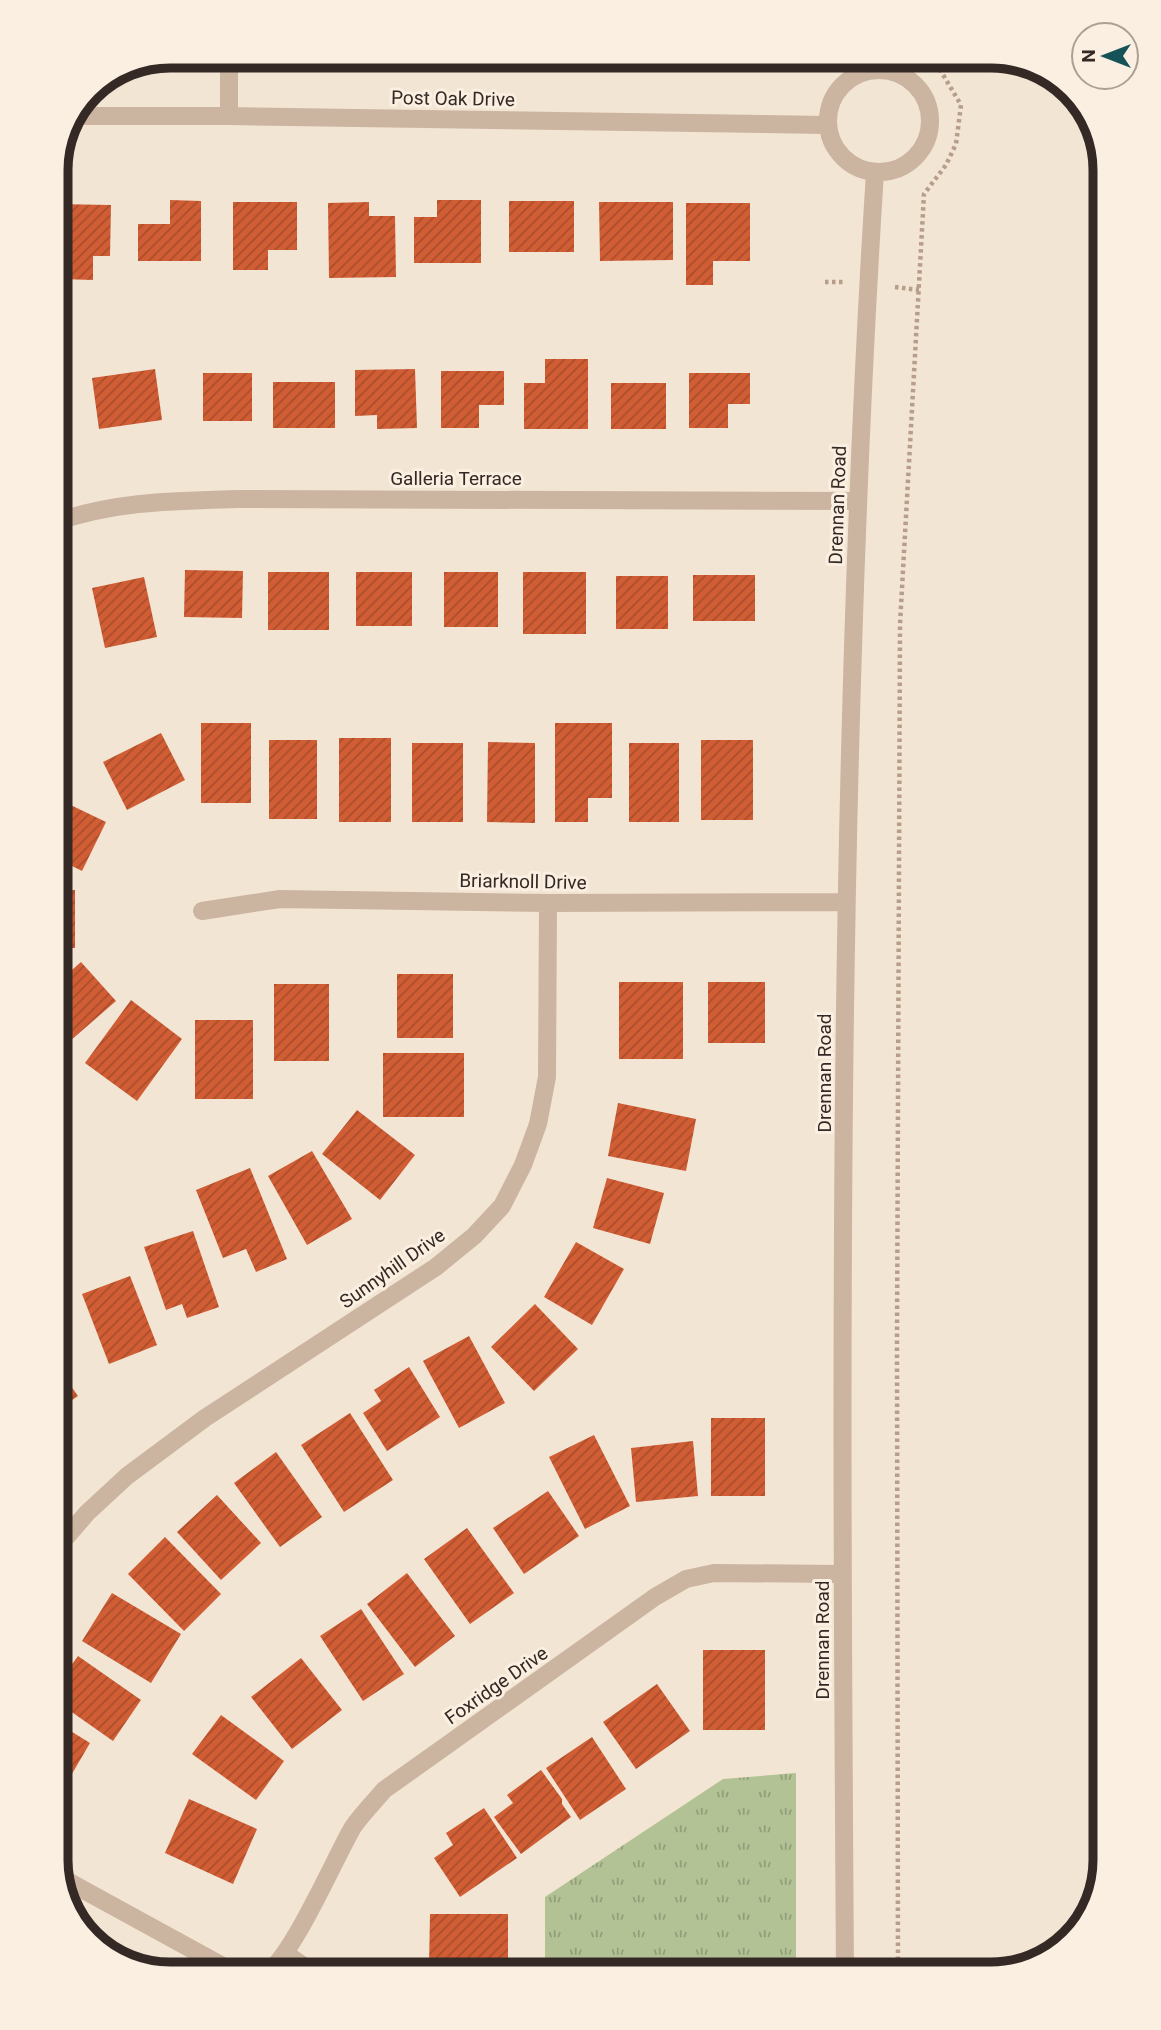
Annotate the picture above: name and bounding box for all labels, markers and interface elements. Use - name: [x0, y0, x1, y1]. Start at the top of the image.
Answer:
- north arrow: [1070, 21, 1140, 91]
- text: N: [1077, 49, 1100, 63]
- street label: Post Oak Drive: [391, 86, 515, 111]
- street label: Drennan Road: [824, 445, 851, 565]
- street label: Galleria Terrace: [390, 467, 522, 490]
- street label: Briarknoll Drive: [459, 869, 587, 894]
- street label: Drennan Road: [813, 1014, 836, 1132]
- street label: Sunnyhill Drive: [335, 1224, 449, 1313]
- street label: Drennan Road: [811, 1581, 834, 1699]
- street label: Foxridge Drive: [440, 1641, 552, 1729]

